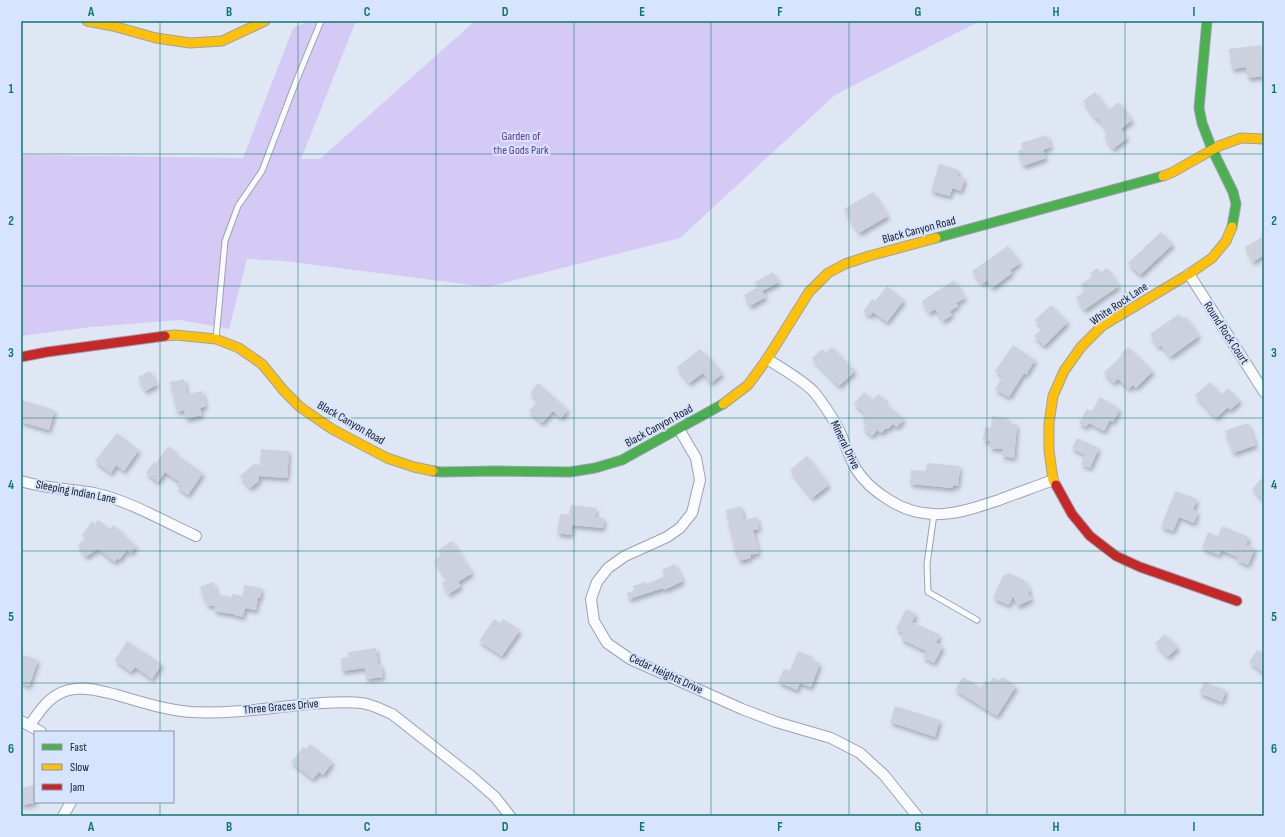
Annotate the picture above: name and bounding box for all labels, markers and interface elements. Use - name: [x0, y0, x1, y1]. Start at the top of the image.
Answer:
- text: A: [87, 4, 95, 20]
- text: B: [226, 4, 232, 20]
- text: C: [364, 4, 371, 20]
- text: D: [502, 4, 509, 20]
- text: E: [639, 4, 645, 20]
- text: F: [777, 4, 783, 20]
- text: G: [915, 4, 922, 20]
- text: H: [1053, 4, 1060, 20]
- text: I: [1193, 4, 1196, 20]
- text: 1: [8, 81, 14, 97]
- text: 1: [1271, 81, 1277, 97]
- park label: Garden of the Gods Park: [493, 129, 549, 158]
- text: 2: [8, 213, 14, 229]
- street label: Black Canyon Road: [881, 213, 957, 247]
- text: 2: [1271, 213, 1277, 229]
- street label: White Rock Lane: [1087, 279, 1151, 329]
- street label: Round Rock Court: [1200, 299, 1252, 368]
- text: 3: [8, 345, 14, 361]
- text: 3: [1271, 345, 1277, 361]
- street label: Black Canyon Road: [315, 398, 387, 448]
- street label: Black Canyon Road: [622, 401, 696, 451]
- street label: Mineral Drive: [827, 418, 863, 472]
- text: 4: [8, 477, 14, 493]
- street label: Sleeping Indian Lane: [35, 477, 118, 507]
- text: 4: [1271, 477, 1277, 493]
- text: 5: [8, 609, 14, 625]
- text: 5: [1271, 609, 1277, 625]
- street label: Cedar Heights Drive: [627, 650, 705, 698]
- street label: Three Graces Drive: [243, 696, 319, 718]
- legend: [34, 731, 174, 803]
- text: Fast: [70, 740, 87, 755]
- text: 6: [8, 741, 14, 757]
- text: 6: [1271, 741, 1277, 757]
- text: Slow: [70, 760, 89, 775]
- text: Jam: [69, 780, 85, 795]
- text: A: [87, 819, 95, 835]
- text: B: [226, 819, 232, 835]
- text: C: [364, 819, 371, 835]
- text: D: [502, 819, 509, 835]
- text: E: [639, 819, 645, 835]
- text: F: [777, 819, 783, 835]
- text: G: [915, 819, 922, 835]
- text: H: [1053, 819, 1060, 835]
- text: I: [1193, 819, 1196, 835]

